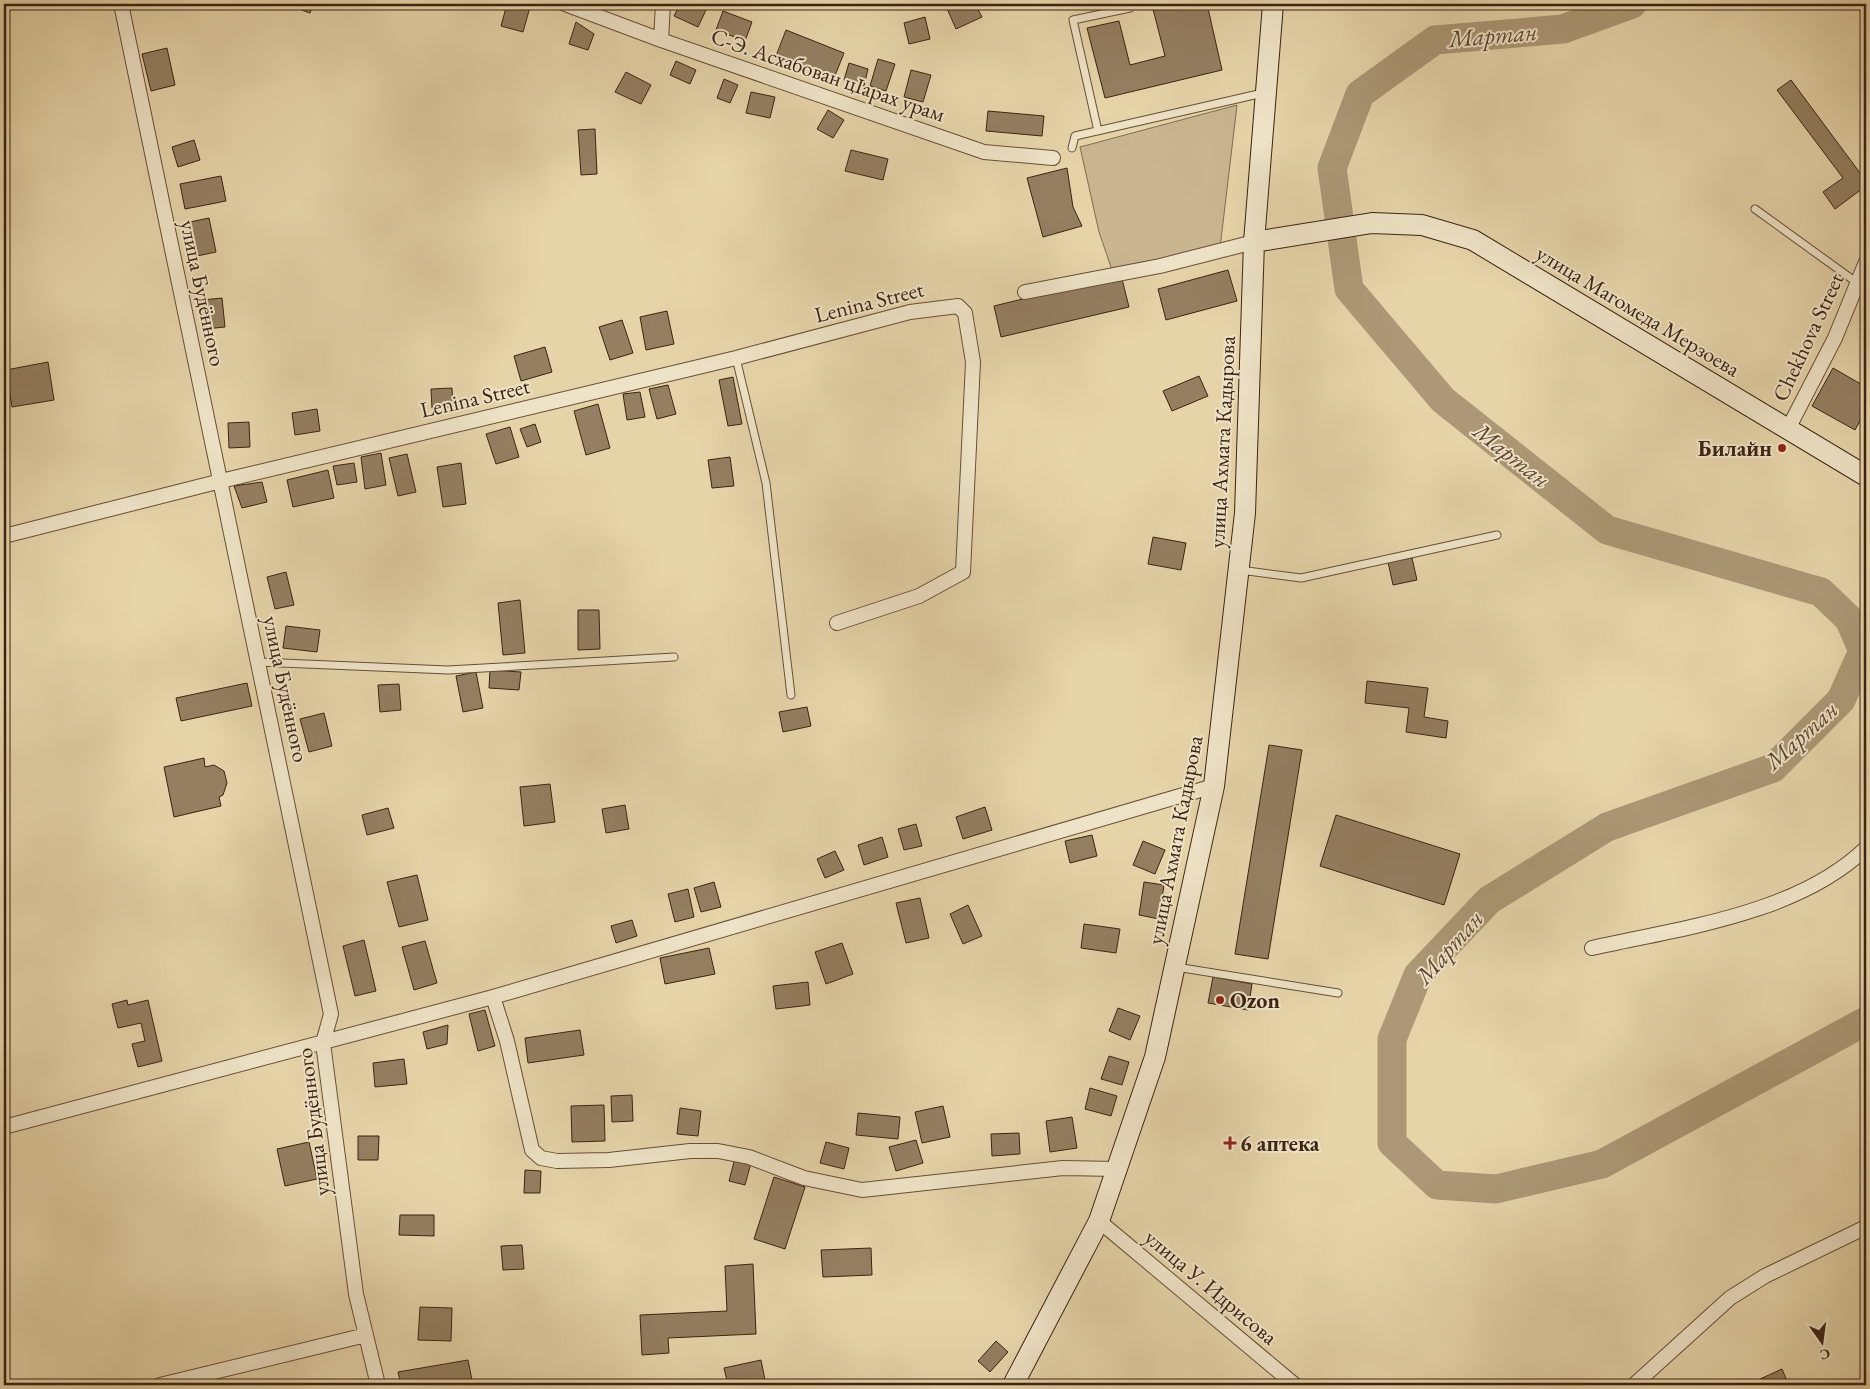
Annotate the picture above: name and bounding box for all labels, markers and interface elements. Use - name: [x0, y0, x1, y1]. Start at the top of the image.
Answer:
- water label: Мартан: [1445, 16, 1539, 54]
- street label: С-Э. Асхабован цIарах урам: [707, 21, 949, 129]
- street label: улица Будённого: [173, 217, 233, 369]
- street label: улица Магомеда Мерзоева: [1531, 239, 1745, 384]
- street label: Chekhova Street: [1766, 268, 1850, 406]
- street label: Lenina Street: [811, 274, 927, 330]
- street label: улица Ахмата Кадырова: [1202, 335, 1242, 549]
- street label: Lenina Street: [417, 371, 533, 425]
- water label: Мартан: [1466, 414, 1557, 495]
- place label: Билайн: [1698, 434, 1772, 463]
- marker: Билайн: [1776, 442, 1788, 454]
- street label: улица Будённого: [256, 613, 316, 765]
- water label: Мартан: [1756, 694, 1844, 778]
- street label: улица Ахмата Кадырова: [1141, 733, 1210, 947]
- water label: Мартан: [1407, 903, 1490, 992]
- place label: Ozon: [1230, 986, 1280, 1015]
- marker: Ozon: [1214, 994, 1226, 1006]
- street label: улица Будённого: [290, 1046, 336, 1198]
- place label: 6 аптека: [1240, 1129, 1320, 1158]
- marker: 6 аптека: [1224, 1137, 1236, 1149]
- street label: улица У. Идрисова: [1138, 1223, 1284, 1351]
- north arrow: [1798, 1316, 1848, 1366]
- text: С: [1818, 1345, 1832, 1365]

